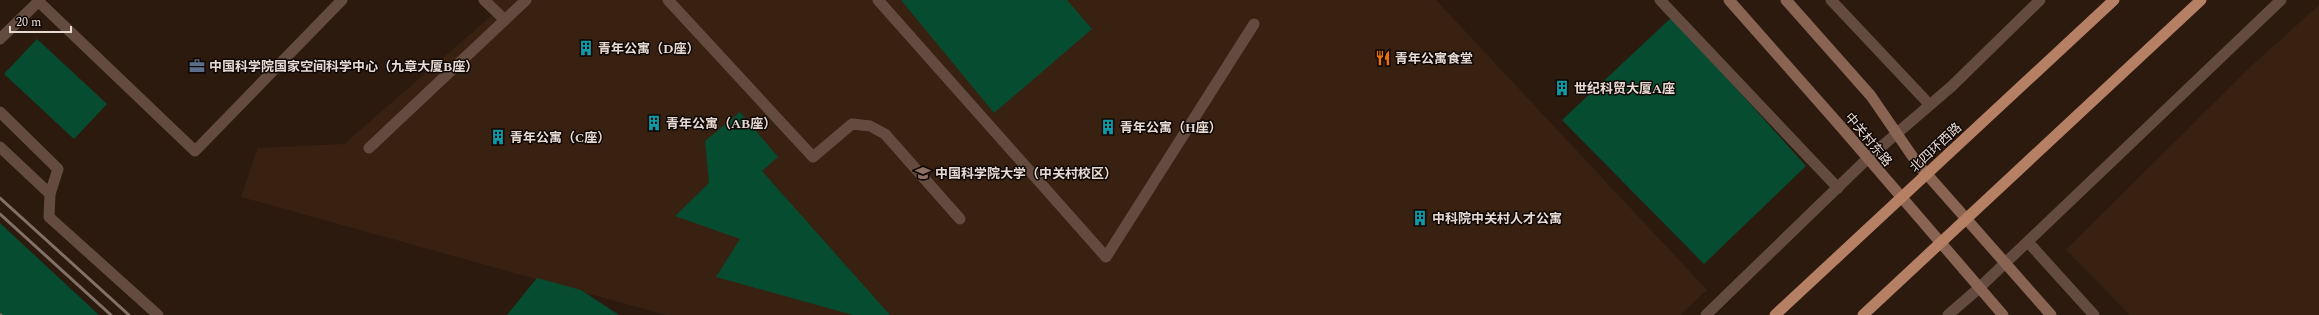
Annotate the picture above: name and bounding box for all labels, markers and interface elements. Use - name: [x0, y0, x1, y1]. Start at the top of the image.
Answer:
- scale bar: [10, 8, 71, 34]
- text: 20 m: [16, 13, 41, 32]
- building icon: 青年公寓（D座）: [577, 39, 595, 57]
- place label: 青年公寓（D座）: [598, 39, 699, 59]
- restaurant icon: 青年公寓食堂: [1374, 49, 1392, 67]
- place label: 青年公寓食堂: [1395, 49, 1473, 69]
- office icon: 中国科学院国家空间科学中心（九章大厦B座）: [188, 57, 206, 75]
- place label: 中国科学院国家空间科学中心（九章大厦B座）: [209, 57, 478, 77]
- building icon: 世纪科贸大厦A座: [1553, 79, 1571, 97]
- place label: 世纪科贸大厦A座: [1574, 79, 1675, 99]
- street label: 中关村东路: [1840, 108, 1897, 171]
- building icon: 青年公寓（AB座）: [645, 114, 663, 132]
- place label: 青年公寓（AB座）: [666, 114, 776, 134]
- building icon: 青年公寓（H座）: [1099, 118, 1117, 136]
- place label: 青年公寓（H座）: [1120, 118, 1222, 138]
- street label: 北四环西路: [1905, 118, 1966, 177]
- building icon: 青年公寓（C座）: [489, 128, 507, 146]
- place label: 青年公寓（C座）: [510, 128, 610, 148]
- school or university icon: 中国科学院大学（中关村校区）: [914, 164, 932, 182]
- place label: 中国科学院大学（中关村校区）: [935, 164, 1117, 184]
- building icon: 中科院中关村人才公寓: [1411, 209, 1429, 227]
- place label: 中科院中关村人才公寓: [1432, 209, 1562, 229]

